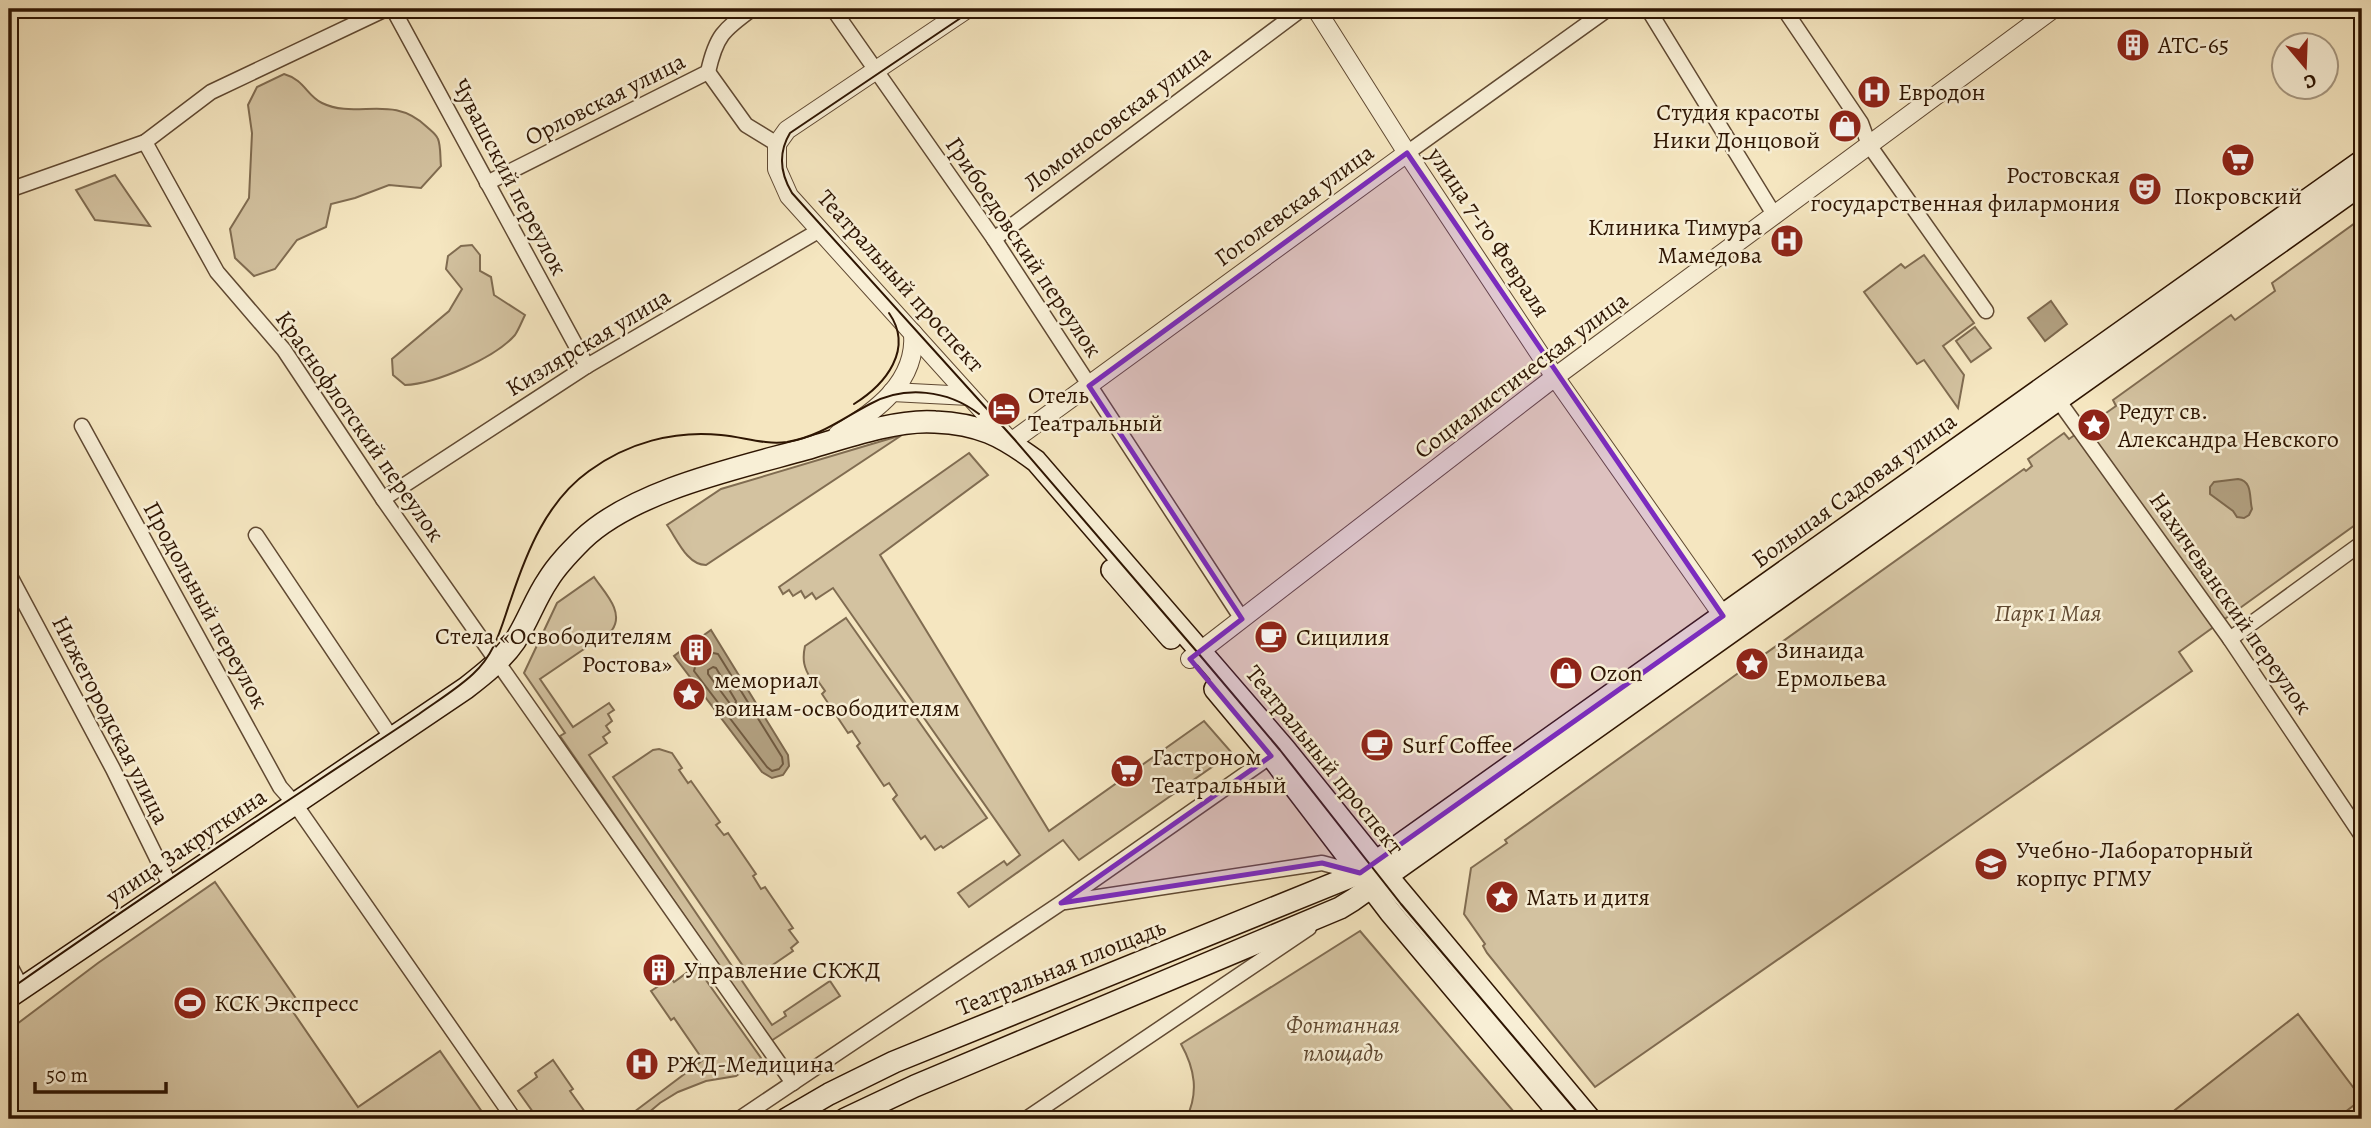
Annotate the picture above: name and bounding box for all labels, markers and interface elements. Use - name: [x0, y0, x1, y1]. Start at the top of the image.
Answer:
- building icon: АТС-65: [2114, 26, 2152, 64]
- place label: АТС-65: [2157, 29, 2229, 61]
- north arrow: [2270, 32, 2340, 102]
- street label: Ломоносовская улица: [1017, 37, 1217, 199]
- street label: Орловская улица: [519, 45, 691, 153]
- text: С: [2300, 67, 2320, 95]
- street label: Чувашский переулок: [445, 73, 575, 281]
- hospital icon: Евродон: [1855, 73, 1893, 111]
- place label: Евродон: [1898, 76, 1986, 108]
- place label: Студия красоты Ники Донцовой: [1652, 96, 1820, 156]
- shop icon: Студия красоты Ники Донцовой: [1826, 107, 1864, 145]
- street label: Грибоедовский переулок: [938, 130, 1110, 364]
- street label: Гоголевская улица: [1208, 136, 1380, 274]
- street label: улица 7-го Февраля: [1420, 140, 1558, 323]
- supermarket icon: Покровский: [2219, 141, 2257, 179]
- place label: Ростовская государственная филармония: [1810, 159, 2120, 219]
- theatre icon: Ростовская государственная филармония: [2126, 170, 2164, 208]
- place label: Покровский: [2174, 180, 2302, 212]
- street label: Театральный проспект: [810, 183, 992, 380]
- place label: Клиника Тимура Мамедова: [1588, 211, 1762, 271]
- hospital icon: Клиника Тимура Мамедова: [1768, 222, 1806, 260]
- street label: Кизлярская улица: [500, 280, 676, 404]
- street label: Социалистическая улица: [1408, 284, 1634, 466]
- street label: Краснофлотский переулок: [268, 304, 452, 548]
- place label: Отель Театральный: [1028, 379, 1162, 439]
- hotel icon: Отель Театральный: [985, 390, 1023, 428]
- place label: Редут св. Александра Невского: [2117, 395, 2339, 455]
- street label: Большая Садовая улица: [1745, 405, 1963, 575]
- place icon: Редут св. Александра Невского: [2075, 406, 2113, 444]
- street label: Нахичеванский переулок: [2142, 485, 2320, 721]
- street label: Продольный переулок: [136, 496, 276, 714]
- park label: Парк 1 Мая: [1994, 597, 2102, 629]
- street label: Нижегородская улица: [44, 610, 178, 830]
- cafe icon: Сицилия: [1252, 618, 1290, 656]
- place label: Стела «Освободителям Ростова»: [435, 620, 672, 680]
- place label: Сицилия: [1296, 621, 1390, 653]
- building icon: Стела «Освободителям Ростова»: [677, 631, 715, 669]
- place label: Зинаида Ермольева: [1776, 634, 1887, 694]
- place icon: Зинаида Ермольева: [1733, 645, 1771, 683]
- shop icon: Ozon: [1547, 654, 1585, 692]
- place label: Ozon: [1590, 657, 1643, 689]
- street label: Театральный проспект: [1238, 658, 1412, 862]
- place label: мемориал воинам-освободителям: [714, 664, 960, 724]
- place icon: мемориал воинам-освободителям: [670, 675, 708, 713]
- cafe icon: Surf Coffee: [1358, 726, 1396, 764]
- place label: Surf Coffee: [1402, 729, 1512, 761]
- place label: Гастроном Театральный: [1152, 741, 1286, 801]
- supermarket icon: Гастроном Театральный: [1108, 752, 1146, 790]
- street label: улица Закруткина: [98, 780, 273, 912]
- place label: Учебно-Лабораторный корпус РГМУ: [2016, 834, 2253, 894]
- school or university icon: Учебно-Лабораторный корпус РГМУ: [1972, 845, 2010, 883]
- place icon: Мать и дитя: [1483, 878, 1521, 916]
- place label: Мать и дитя: [1526, 881, 1650, 913]
- street label: Театральная площадь: [952, 910, 1171, 1024]
- building icon: Управление СКЖД: [640, 951, 678, 989]
- place label: Управление СКЖД: [684, 954, 881, 986]
- sports icon: КСК Экспресс: [171, 984, 209, 1022]
- place label: КСК Экспресс: [214, 987, 359, 1019]
- park label: Фонтанная площадь: [1286, 1009, 1400, 1069]
- hospital icon: РЖД-Медицина: [623, 1045, 661, 1083]
- place label: РЖД-Медицина: [666, 1048, 835, 1080]
- scale bar: [35, 1051, 166, 1095]
- text: 50 m: [46, 1061, 88, 1089]

